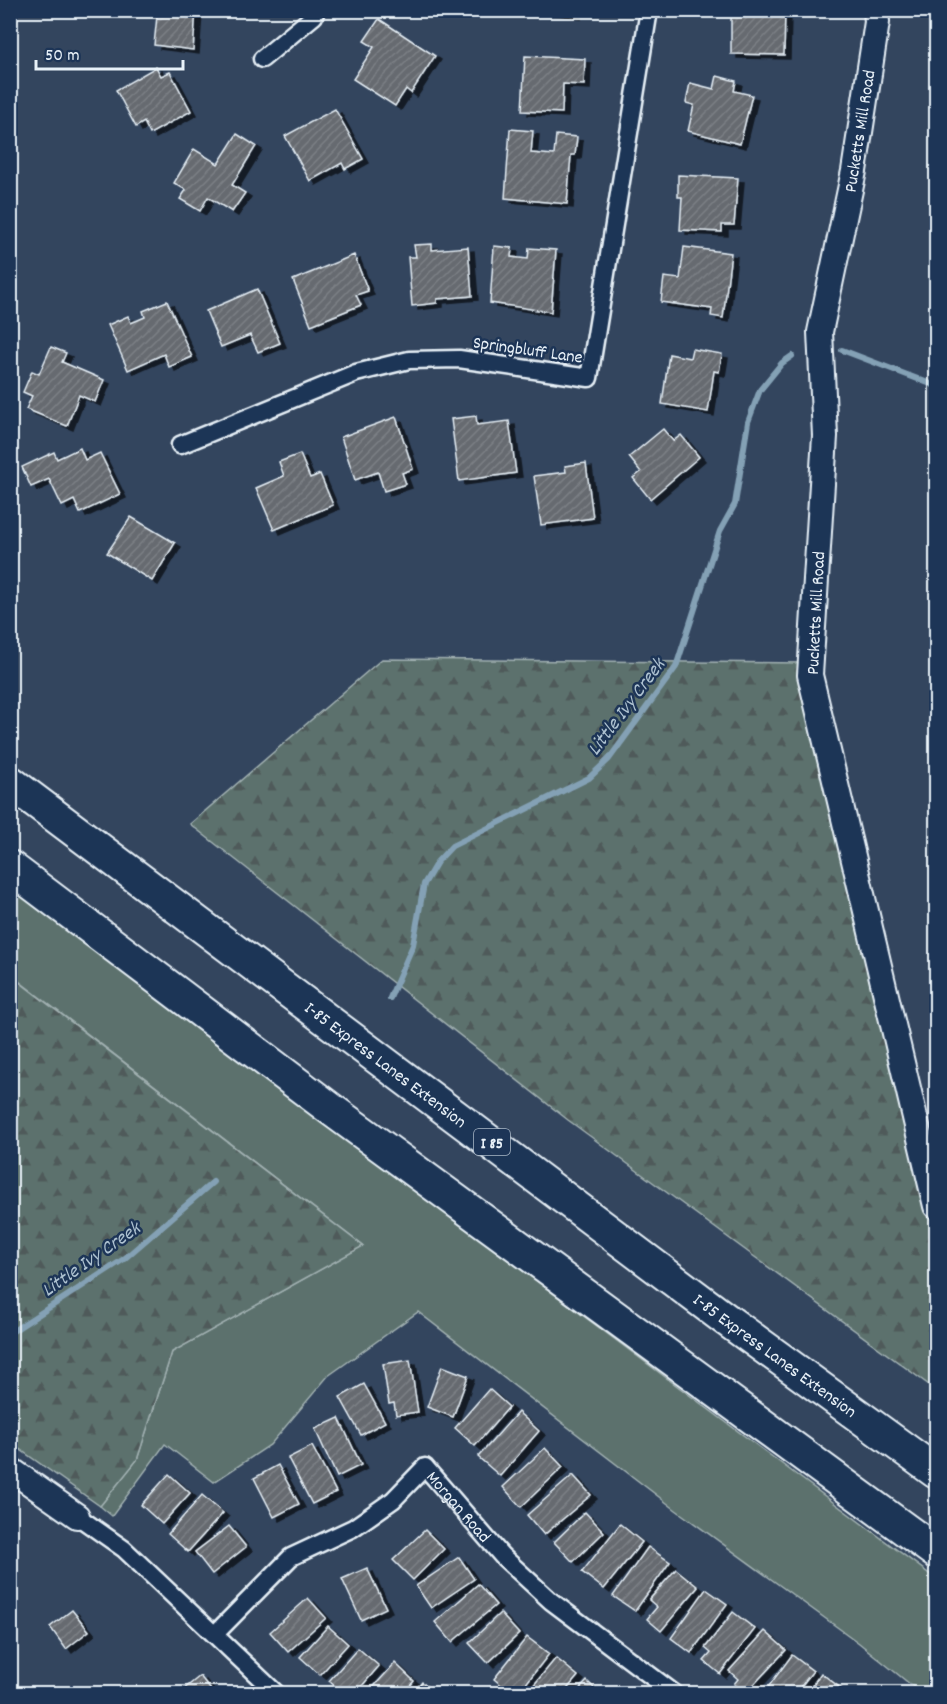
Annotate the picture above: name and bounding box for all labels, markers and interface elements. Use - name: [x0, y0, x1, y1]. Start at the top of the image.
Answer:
- scale bar: [36, 33, 183, 71]
- text: 50 m: [45, 44, 80, 69]
- street label: Pucketts Mill Road: [839, 68, 883, 194]
- street label: Springbluff Lane: [471, 331, 584, 372]
- street label: Pucketts Mill Road: [802, 551, 833, 676]
- water label: Little Ivy Creek: [582, 652, 674, 762]
- street label: I-85 Express Lanes Extension: [298, 997, 471, 1135]
- road number: I 85: [474, 1129, 510, 1155]
- water label: Little Ivy Creek: [37, 1215, 148, 1305]
- street label: I-85 Express Lanes Extension: [687, 1289, 861, 1425]
- street label: Morgan Road: [419, 1467, 495, 1549]

